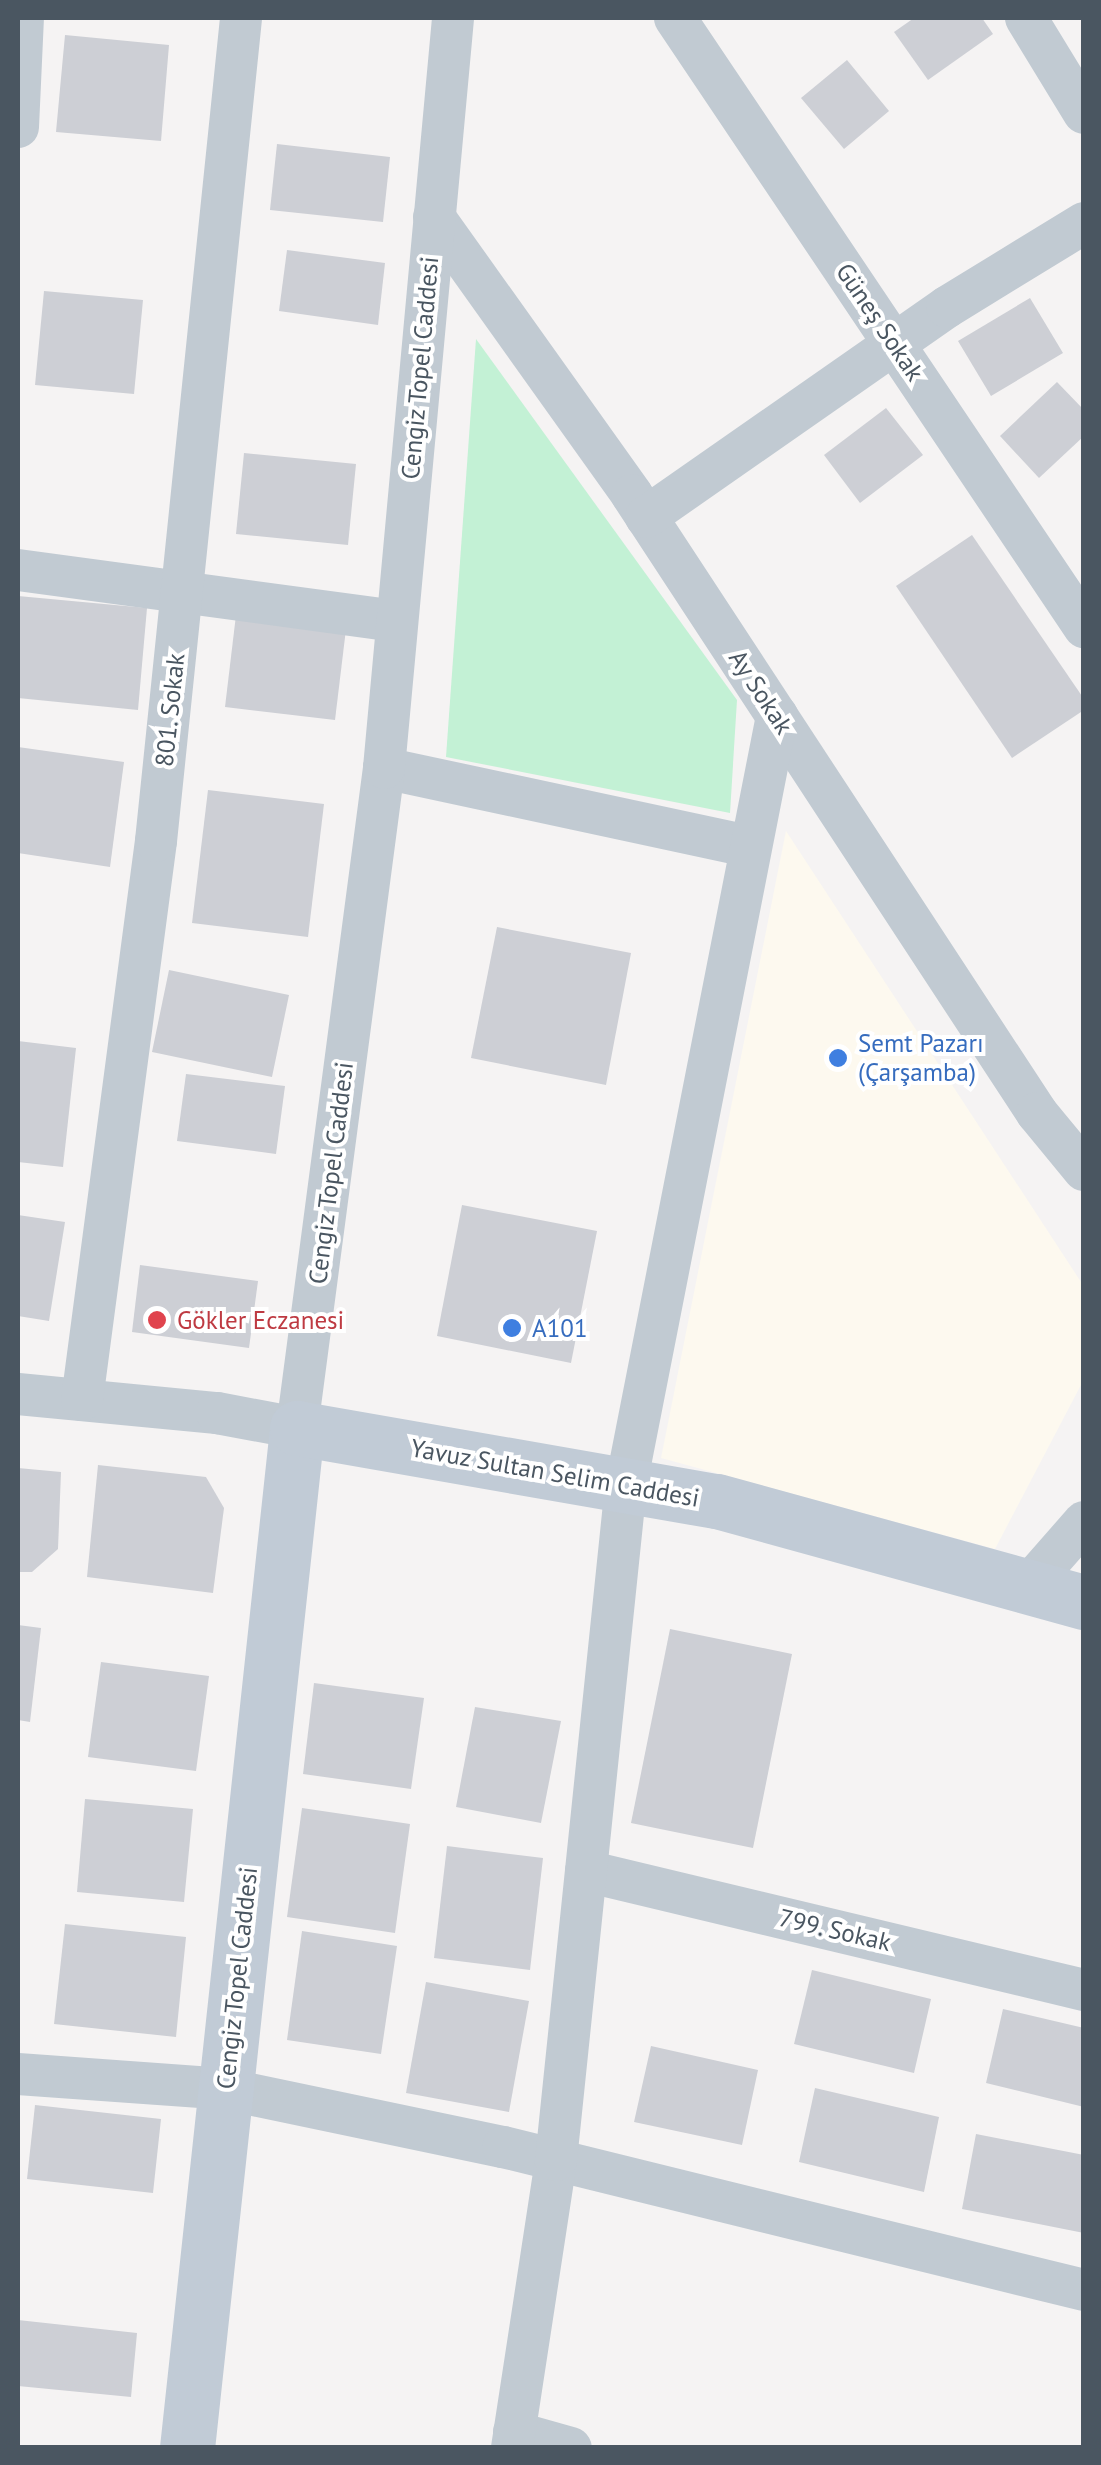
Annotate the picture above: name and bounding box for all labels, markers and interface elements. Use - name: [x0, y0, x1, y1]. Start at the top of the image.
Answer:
- street label: Cengiz Topel Caddesi: [395, 255, 445, 481]
- street label: Güneş Sokak: [830, 257, 930, 387]
- street label: Ay Sokak: [723, 644, 799, 740]
- street label: 801. Sokak: [149, 651, 191, 769]
- place label: Semt Pazarı (Çarşamba): [858, 1029, 984, 1088]
- marker: Semt Pazarı (Çarşamba): [827, 1047, 849, 1069]
- street label: Cengiz Topel Caddesi: [302, 1059, 360, 1287]
- place label: Gökler Eczanesi: [177, 1305, 344, 1335]
- marker: Gökler Eczanesi: [146, 1309, 168, 1331]
- place label: A101: [532, 1313, 587, 1343]
- marker: A101: [501, 1317, 523, 1339]
- street label: Yavuz Sultan Selim Caddesi: [408, 1433, 702, 1513]
- street label: Cengiz Topel Caddesi: [210, 1864, 264, 2092]
- street label: 799. Sokak: [775, 1902, 895, 1958]

